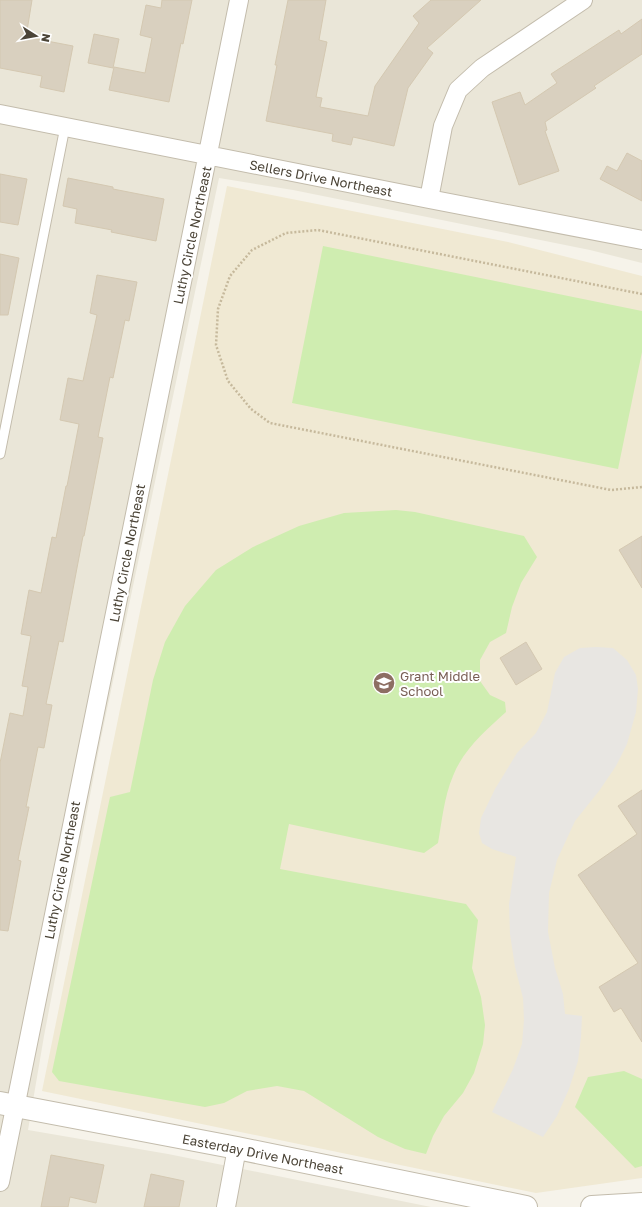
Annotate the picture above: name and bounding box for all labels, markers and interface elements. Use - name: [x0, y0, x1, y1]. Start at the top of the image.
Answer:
- north arrow: [16, 16, 56, 56]
- text: N: [39, 33, 53, 43]
- street label: Sellers Drive Northeast: [248, 156, 394, 200]
- street label: Luthy Circle Northeast: [170, 164, 214, 306]
- street label: Luthy Circle Northeast: [106, 482, 148, 624]
- place label: Grant Middle School: [400, 668, 480, 699]
- school or university icon: Grant Middle School: [371, 670, 397, 696]
- street label: Luthy Circle Northeast: [41, 799, 83, 941]
- street label: Easterday Drive Northeast: [181, 1131, 345, 1177]

